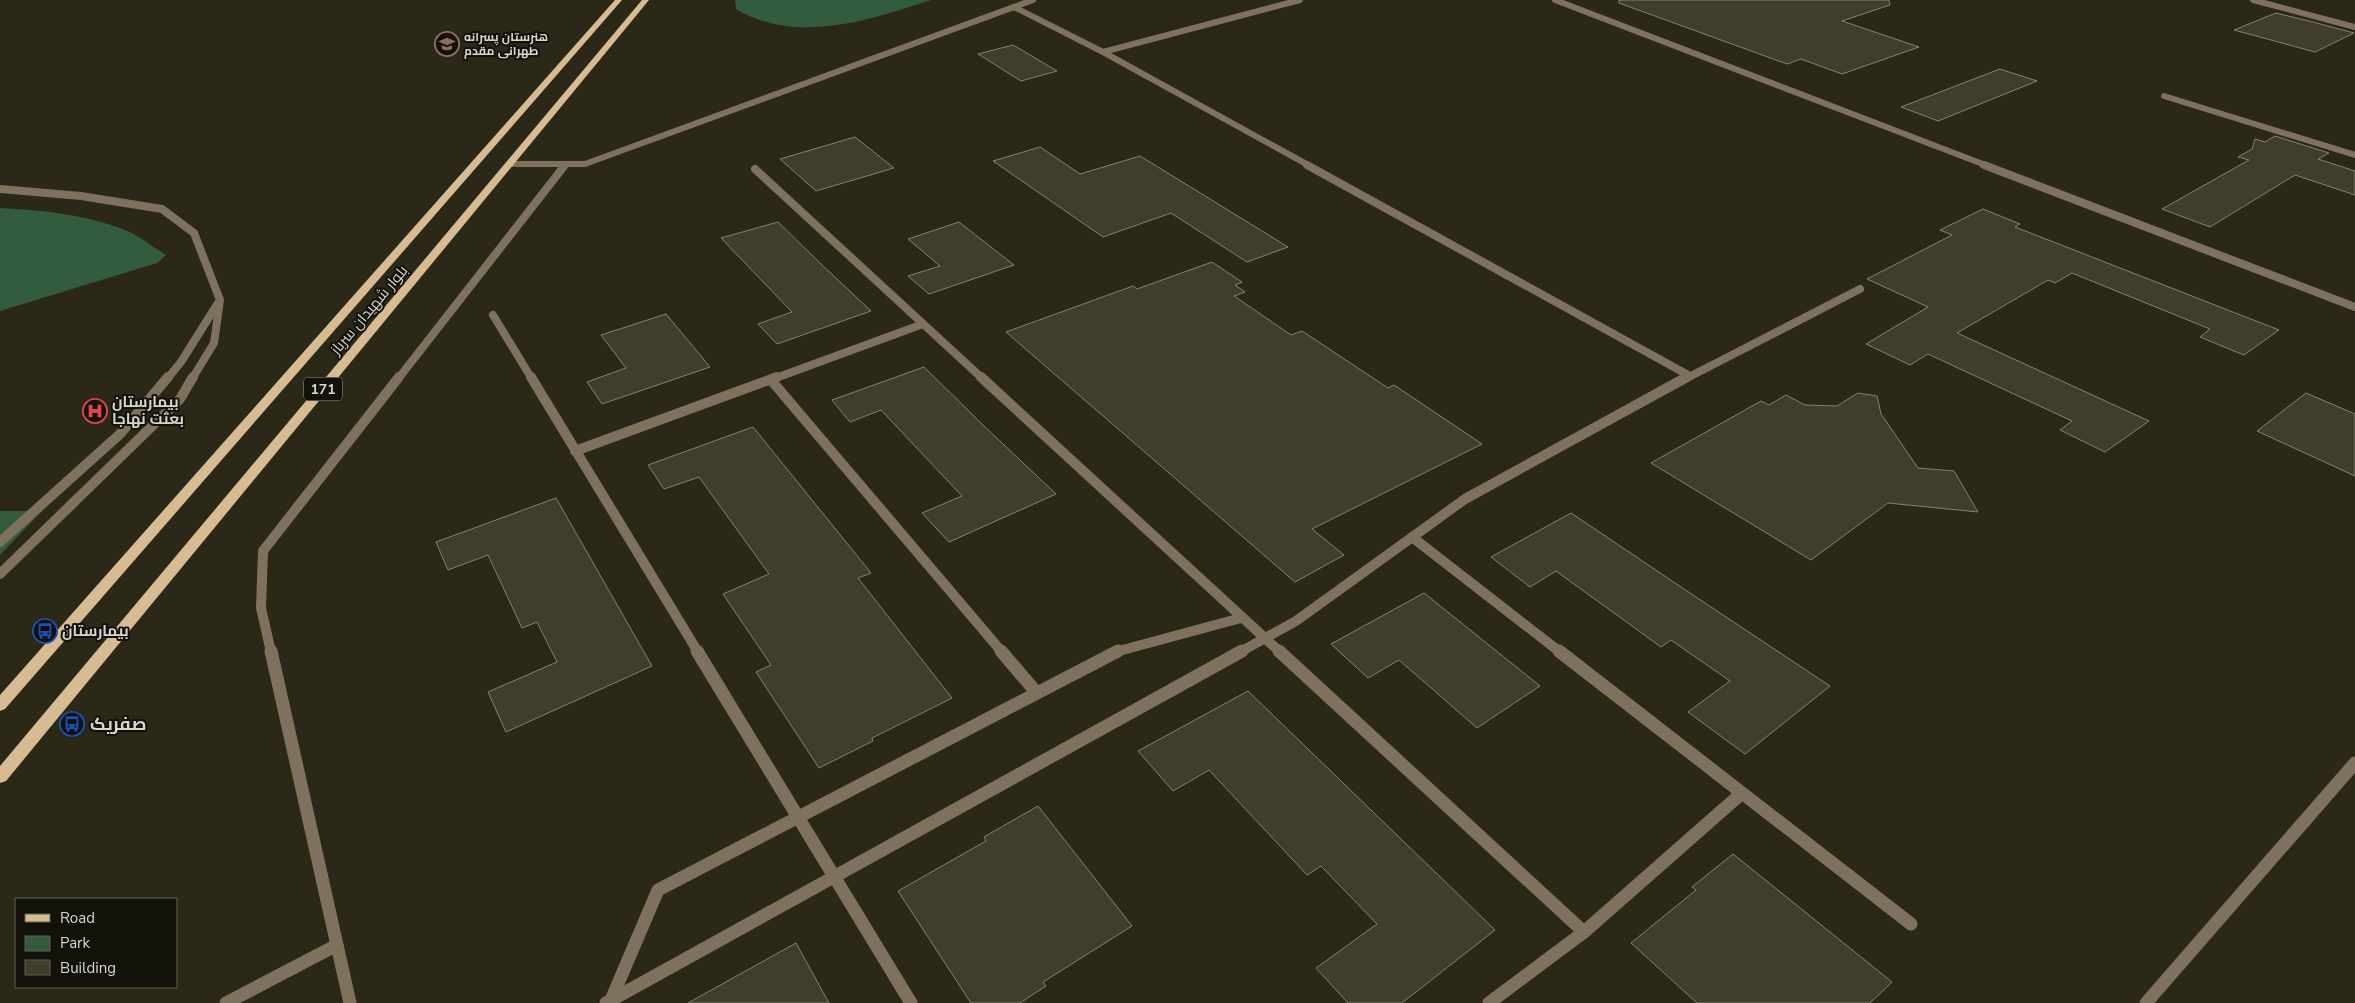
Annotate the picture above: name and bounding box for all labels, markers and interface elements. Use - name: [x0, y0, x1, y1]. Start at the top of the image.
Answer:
- place label: هنرستان پسرانه طهرانی مقدم: [464, 29, 548, 59]
- school or university icon: هنرستان پسرانه طهرانی مقدم: [434, 31, 460, 57]
- street label: بلوار شهیدان سرباز: [325, 261, 412, 360]
- road number: 171: [304, 378, 342, 400]
- place label: بیمارستان بعثت نهاجا: [112, 392, 184, 429]
- hospital icon: بیمارستان بعثت نهاجا: [82, 398, 108, 424]
- bus stop icon: بیمارستان: [32, 618, 58, 644]
- place label: بیمارستان: [62, 621, 129, 641]
- bus stop icon: صفریک: [59, 711, 85, 737]
- place label: صفریک: [90, 712, 147, 736]
- legend: [15, 898, 178, 988]
- text: Road: [60, 908, 95, 928]
- text: Park: [60, 933, 90, 953]
- text: Building: [60, 958, 116, 978]

